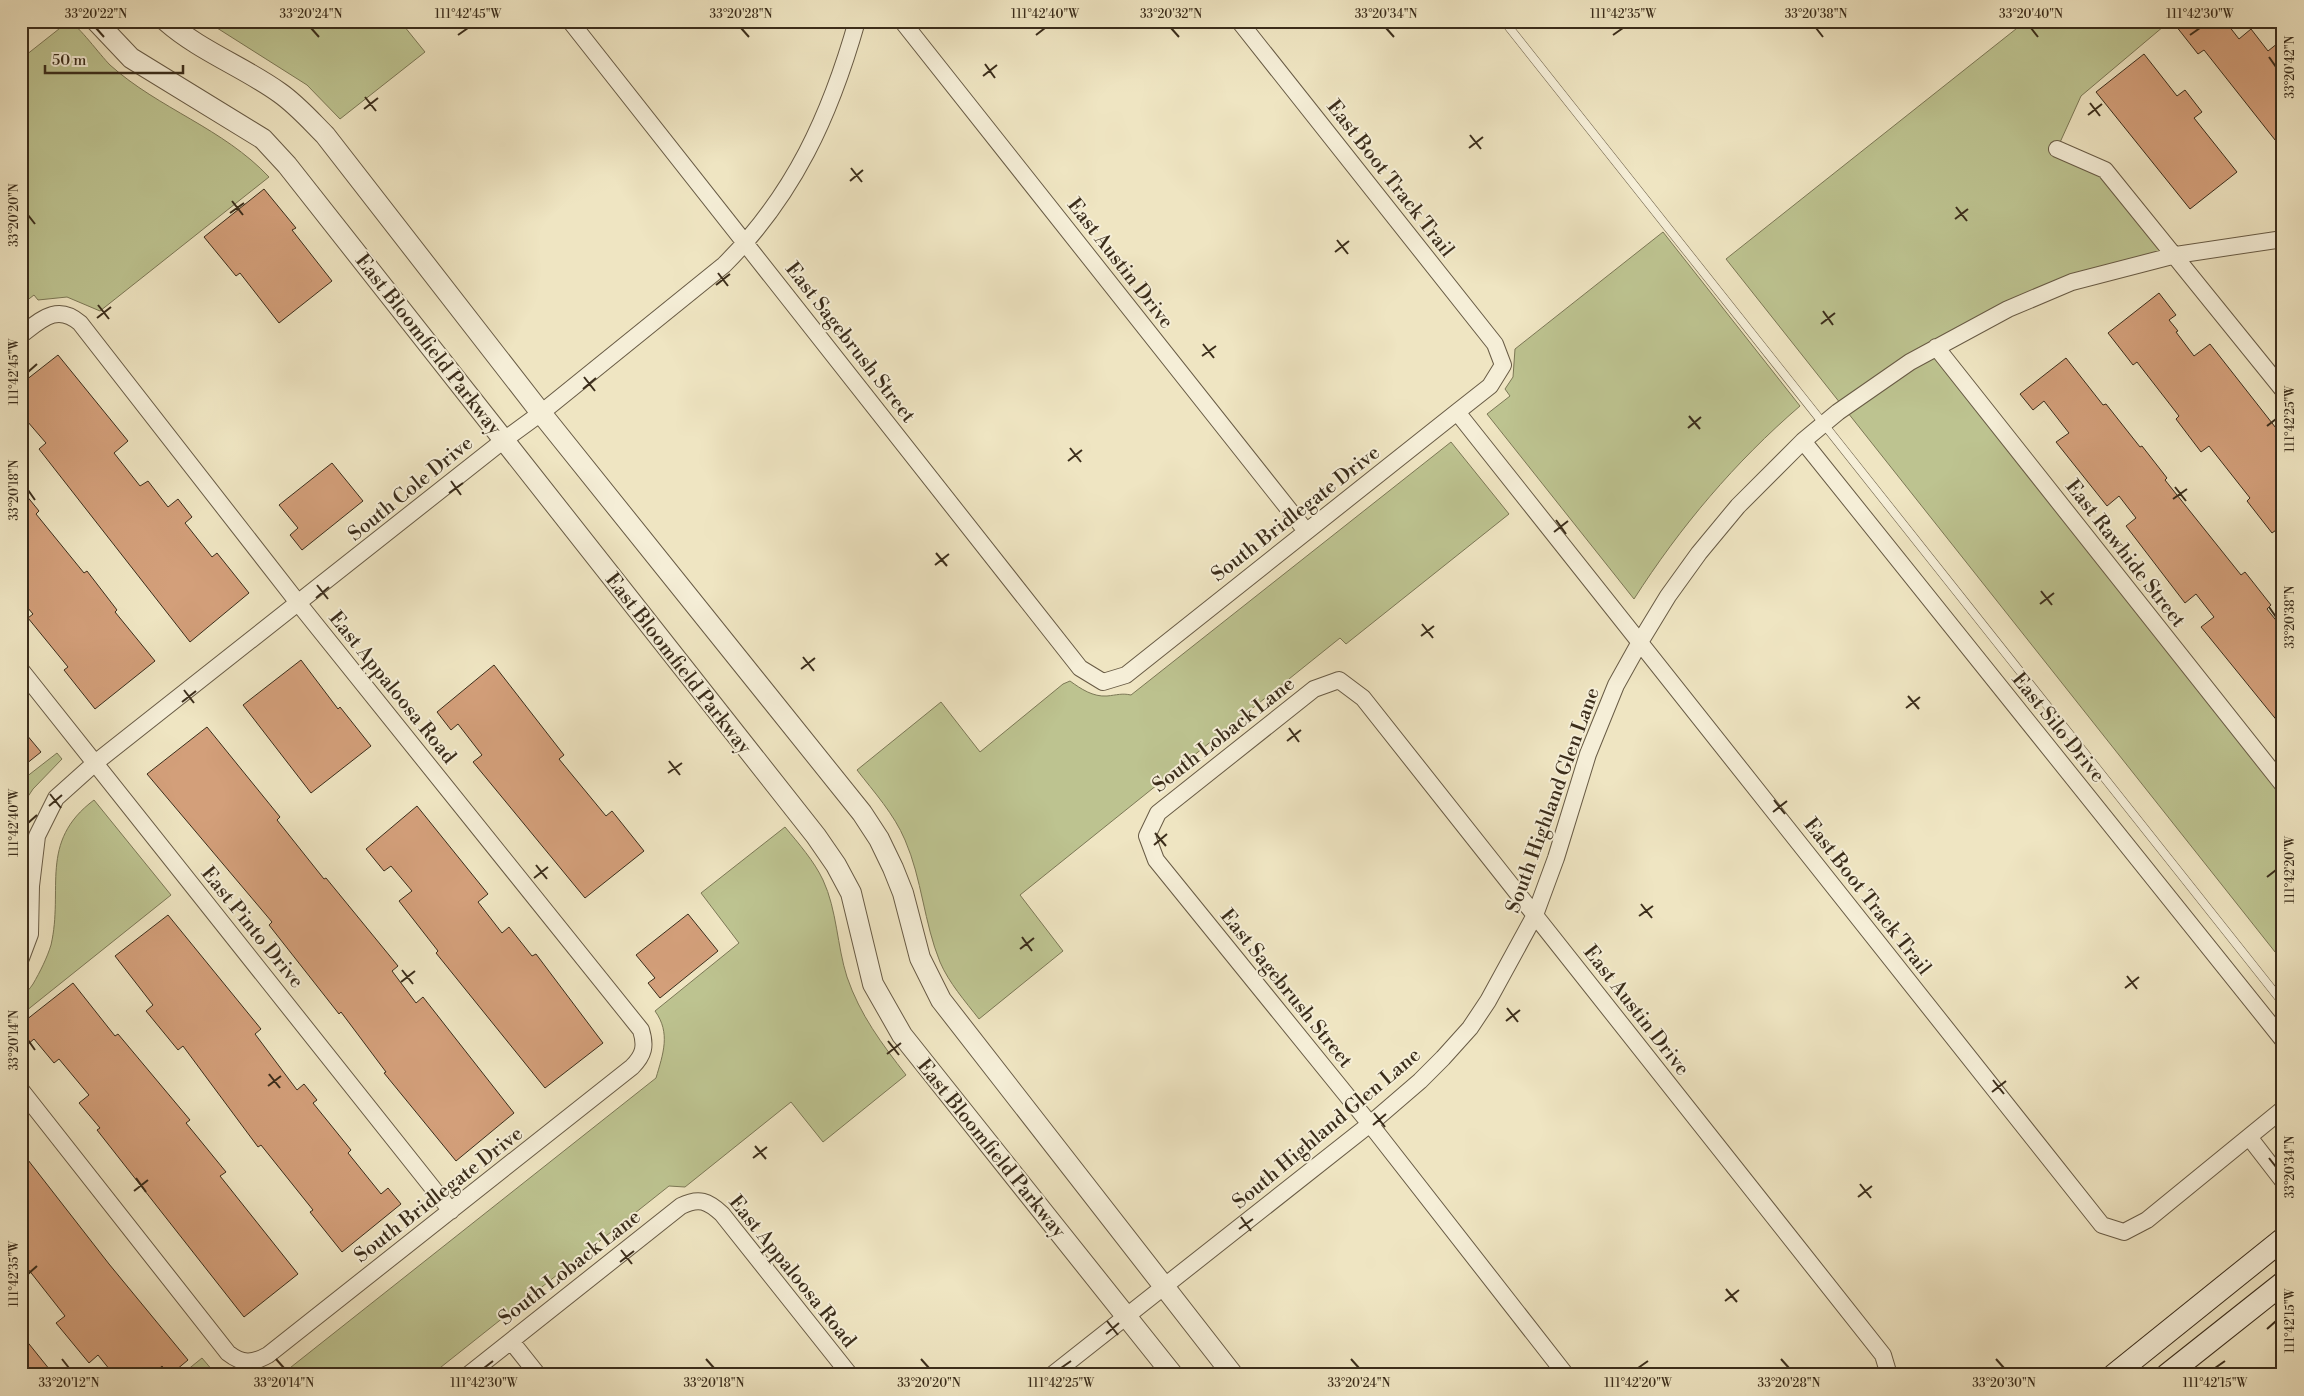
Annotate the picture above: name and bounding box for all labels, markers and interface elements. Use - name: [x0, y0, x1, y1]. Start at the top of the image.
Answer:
- text: 33°20'22"N: [65, 7, 127, 22]
- text: 33°20'24"N: [280, 7, 342, 22]
- text: 111°42'45"W: [435, 7, 502, 22]
- text: 33°20'28"N: [710, 7, 773, 22]
- text: 111°42'40"W: [1011, 7, 1080, 22]
- text: 33°20'32"N: [1140, 7, 1202, 22]
- text: 33°20'34"N: [1355, 7, 1417, 22]
- text: 111°42'35"W: [1590, 7, 1657, 22]
- text: 33°20'38"N: [1785, 7, 1847, 22]
- text: 33°20'40"N: [1999, 7, 2063, 22]
- text: 111°42'30"W: [2166, 7, 2235, 22]
- text: 33°20'42"N: [2283, 36, 2298, 98]
- scale bar: [45, 42, 182, 74]
- text: 50 m: [52, 51, 86, 70]
- street label: East Boot Track Trail: [1321, 95, 1459, 263]
- text: 33°20'20"N: [7, 183, 22, 247]
- street label: East Austin Drive: [1061, 194, 1178, 334]
- street label: East Bloomfield Parkway: [349, 249, 506, 441]
- street label: East Sagebrush Street: [779, 258, 920, 428]
- text: 111°42'45"W: [7, 338, 22, 405]
- text: 111°42'25"W: [2283, 385, 2298, 452]
- street label: South Cole Drive: [343, 431, 478, 547]
- street label: South Bridlegate Drive: [1207, 441, 1385, 588]
- text: 33°20'18"N: [7, 459, 22, 521]
- street label: East Rawhide Street: [2059, 475, 2190, 633]
- street label: East Bloomfield Parkway: [599, 568, 756, 760]
- text: 33°20'38"N: [2283, 586, 2298, 648]
- street label: East Appaloosa Road: [323, 607, 461, 770]
- street label: East Silo Drive: [2006, 668, 2110, 788]
- street label: South Loback Lane: [1148, 672, 1300, 798]
- street label: South Highland Glen Lane: [1501, 684, 1606, 917]
- text: 111°42'40"W: [7, 788, 22, 857]
- street label: East Boot Track Trail: [1798, 813, 1936, 981]
- text: 111°42'20"W: [2283, 835, 2298, 904]
- street label: East Pinto Drive: [195, 862, 309, 994]
- street label: East Sagebrush Street: [1214, 905, 1358, 1073]
- street label: East Austin Drive: [1577, 941, 1694, 1081]
- text: 33°20'14"N: [7, 1010, 22, 1070]
- street label: South Highland Glen Lane: [1228, 1043, 1426, 1215]
- street label: East Bloomfield Parkway: [911, 1054, 1071, 1244]
- street label: South Bridlegate Drive: [350, 1122, 528, 1269]
- text: 33°20'34"N: [2283, 1136, 2298, 1198]
- street label: East Appaloosa Road: [723, 1191, 861, 1354]
- street label: South Loback Lane: [494, 1205, 646, 1331]
- text: 111°42'35"W: [7, 1240, 22, 1307]
- text: 111°42'15"W: [2283, 1288, 2298, 1353]
- text: 33°20'12"N: [38, 1376, 100, 1391]
- text: 33°20'14"N: [254, 1376, 314, 1391]
- text: 111°42'30"W: [450, 1376, 519, 1391]
- text: 33°20'18"N: [683, 1376, 745, 1391]
- text: 33°20'20"N: [897, 1376, 961, 1391]
- text: 111°42'25"W: [1028, 1376, 1095, 1391]
- text: 33°20'24"N: [1328, 1376, 1390, 1391]
- text: 111°42'20"W: [1604, 1376, 1673, 1391]
- text: 33°20'28"N: [1758, 1376, 1821, 1391]
- text: 33°20'30"N: [1972, 1376, 2036, 1391]
- text: 111°42'15"W: [2183, 1376, 2248, 1391]

